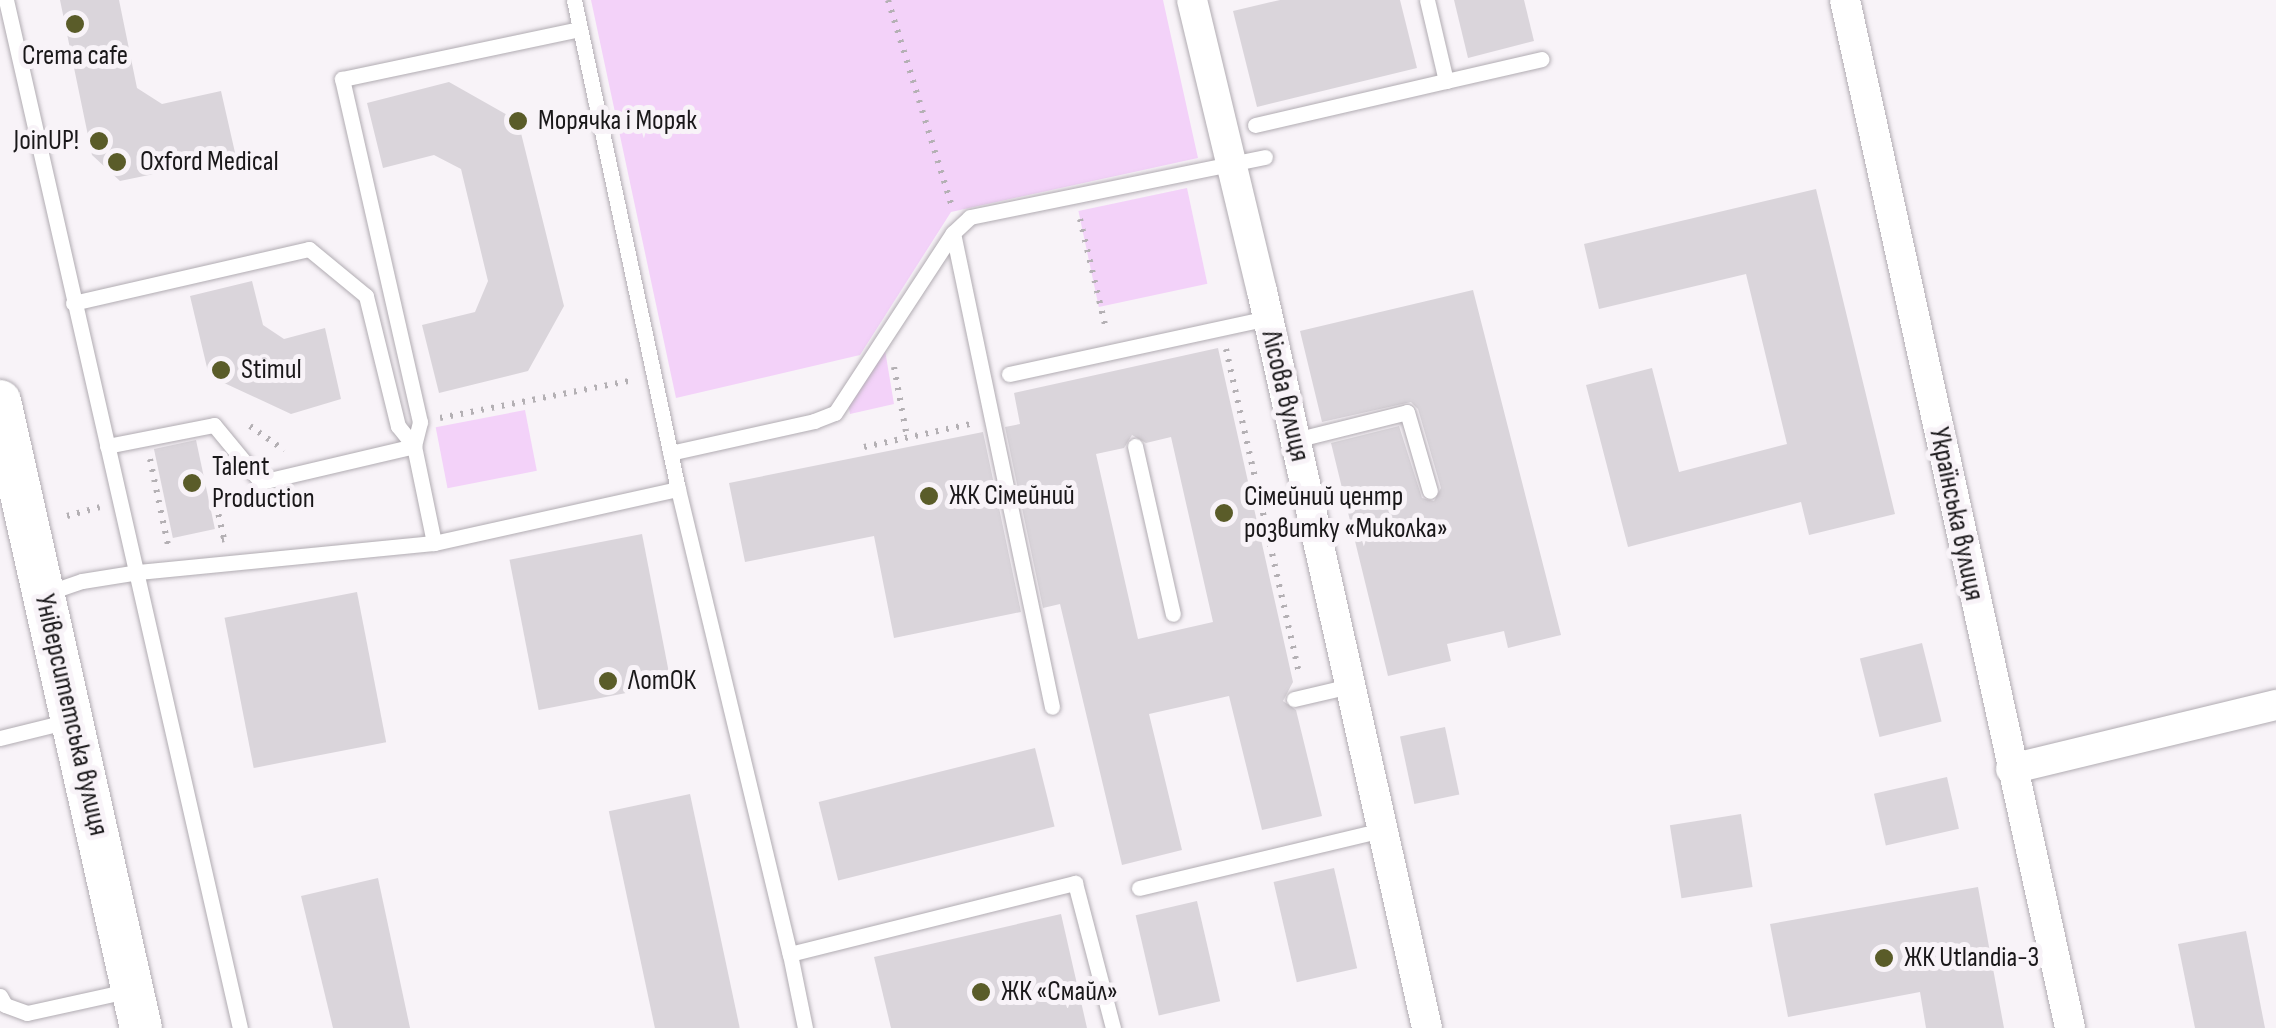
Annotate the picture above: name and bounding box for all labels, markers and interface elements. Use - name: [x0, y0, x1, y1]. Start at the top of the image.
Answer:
- marker: Crema cafe: [64, 13, 86, 35]
- place label: Crema cafe: [22, 39, 128, 73]
- place label: Морячка і Моряк: [538, 104, 697, 138]
- marker: Морячка і Моряк: [507, 110, 529, 132]
- place label: JoinUP!: [13, 124, 79, 158]
- marker: JoinUP!: [88, 130, 110, 152]
- place label: Oxford Medical: [140, 145, 279, 179]
- marker: Oxford Medical: [104, 149, 130, 175]
- street label: Лісова вулиця: [1254, 327, 1316, 465]
- place label: Stimul: [241, 353, 302, 387]
- marker: Stimul: [210, 359, 232, 381]
- street label: Українська вулиця: [1921, 424, 1991, 604]
- place label: Talent Production: [212, 450, 315, 516]
- marker: Talent Production: [181, 472, 203, 494]
- place label: ЖК Сімейний: [949, 479, 1075, 513]
- place label: Сімейний центр розвитку «Миколка»: [1244, 480, 1448, 546]
- marker: ЖК Сімейний: [918, 485, 940, 507]
- marker: Сімейний центр розвитку «Миколка»: [1213, 502, 1235, 524]
- street label: Університетська вулиця: [27, 591, 115, 839]
- place label: ЛотОК: [628, 664, 696, 698]
- marker: ЛотОК: [597, 670, 619, 692]
- place label: ЖК Utlandia-3: [1904, 941, 2039, 975]
- marker: ЖК Utlandia-3: [1873, 947, 1895, 969]
- place label: ЖК «Смайл»: [1001, 975, 1118, 1009]
- marker: ЖК «Смайл»: [970, 981, 992, 1003]

